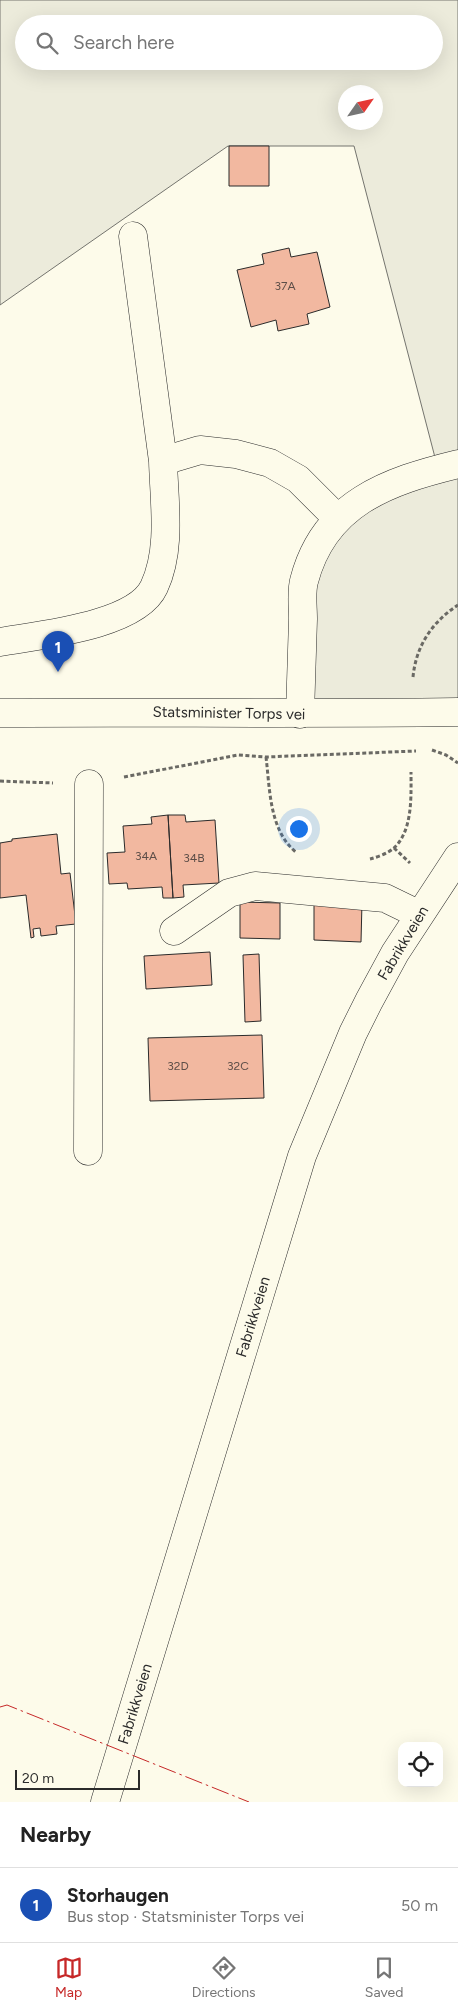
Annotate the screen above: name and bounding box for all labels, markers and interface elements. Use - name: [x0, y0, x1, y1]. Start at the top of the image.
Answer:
- search box: [15, 15, 443, 70]
- icon: search: [33, 29, 61, 57]
- text: Search here: [73, 31, 175, 54]
- north arrow: [338, 85, 383, 130]
- house number: 37A: [274, 279, 296, 293]
- pin: 1: [42, 631, 74, 672]
- street label: Statsminister Torps vei: [152, 703, 306, 723]
- your location: [286, 816, 312, 842]
- house number: 34A: [135, 849, 157, 863]
- house number: 34B: [183, 851, 205, 865]
- street label: Fabrikkveien: [374, 903, 432, 983]
- house number: 32D: [167, 1059, 189, 1073]
- house number: 32C: [227, 1059, 249, 1073]
- street label: Fabrikkveien: [232, 1274, 274, 1360]
- street label: Fabrikkveien: [114, 1661, 156, 1747]
- map controls: [398, 1742, 443, 1787]
- button: locate: [398, 1742, 443, 1787]
- scale bar: [15, 1767, 140, 1790]
- text: 20 m: [22, 1770, 54, 1787]
- text: Nearby: [20, 1822, 91, 1847]
- text: Storhaugen: [67, 1884, 169, 1907]
- text: 1: [33, 1896, 39, 1915]
- text: 50 m: [401, 1896, 438, 1915]
- text: Bus stop · Statsminister Torps vei: [67, 1907, 304, 1926]
- tab: Map: [55, 1954, 83, 2001]
- tab: Directions: [192, 1954, 256, 2001]
- tab: Saved: [365, 1954, 403, 2001]

